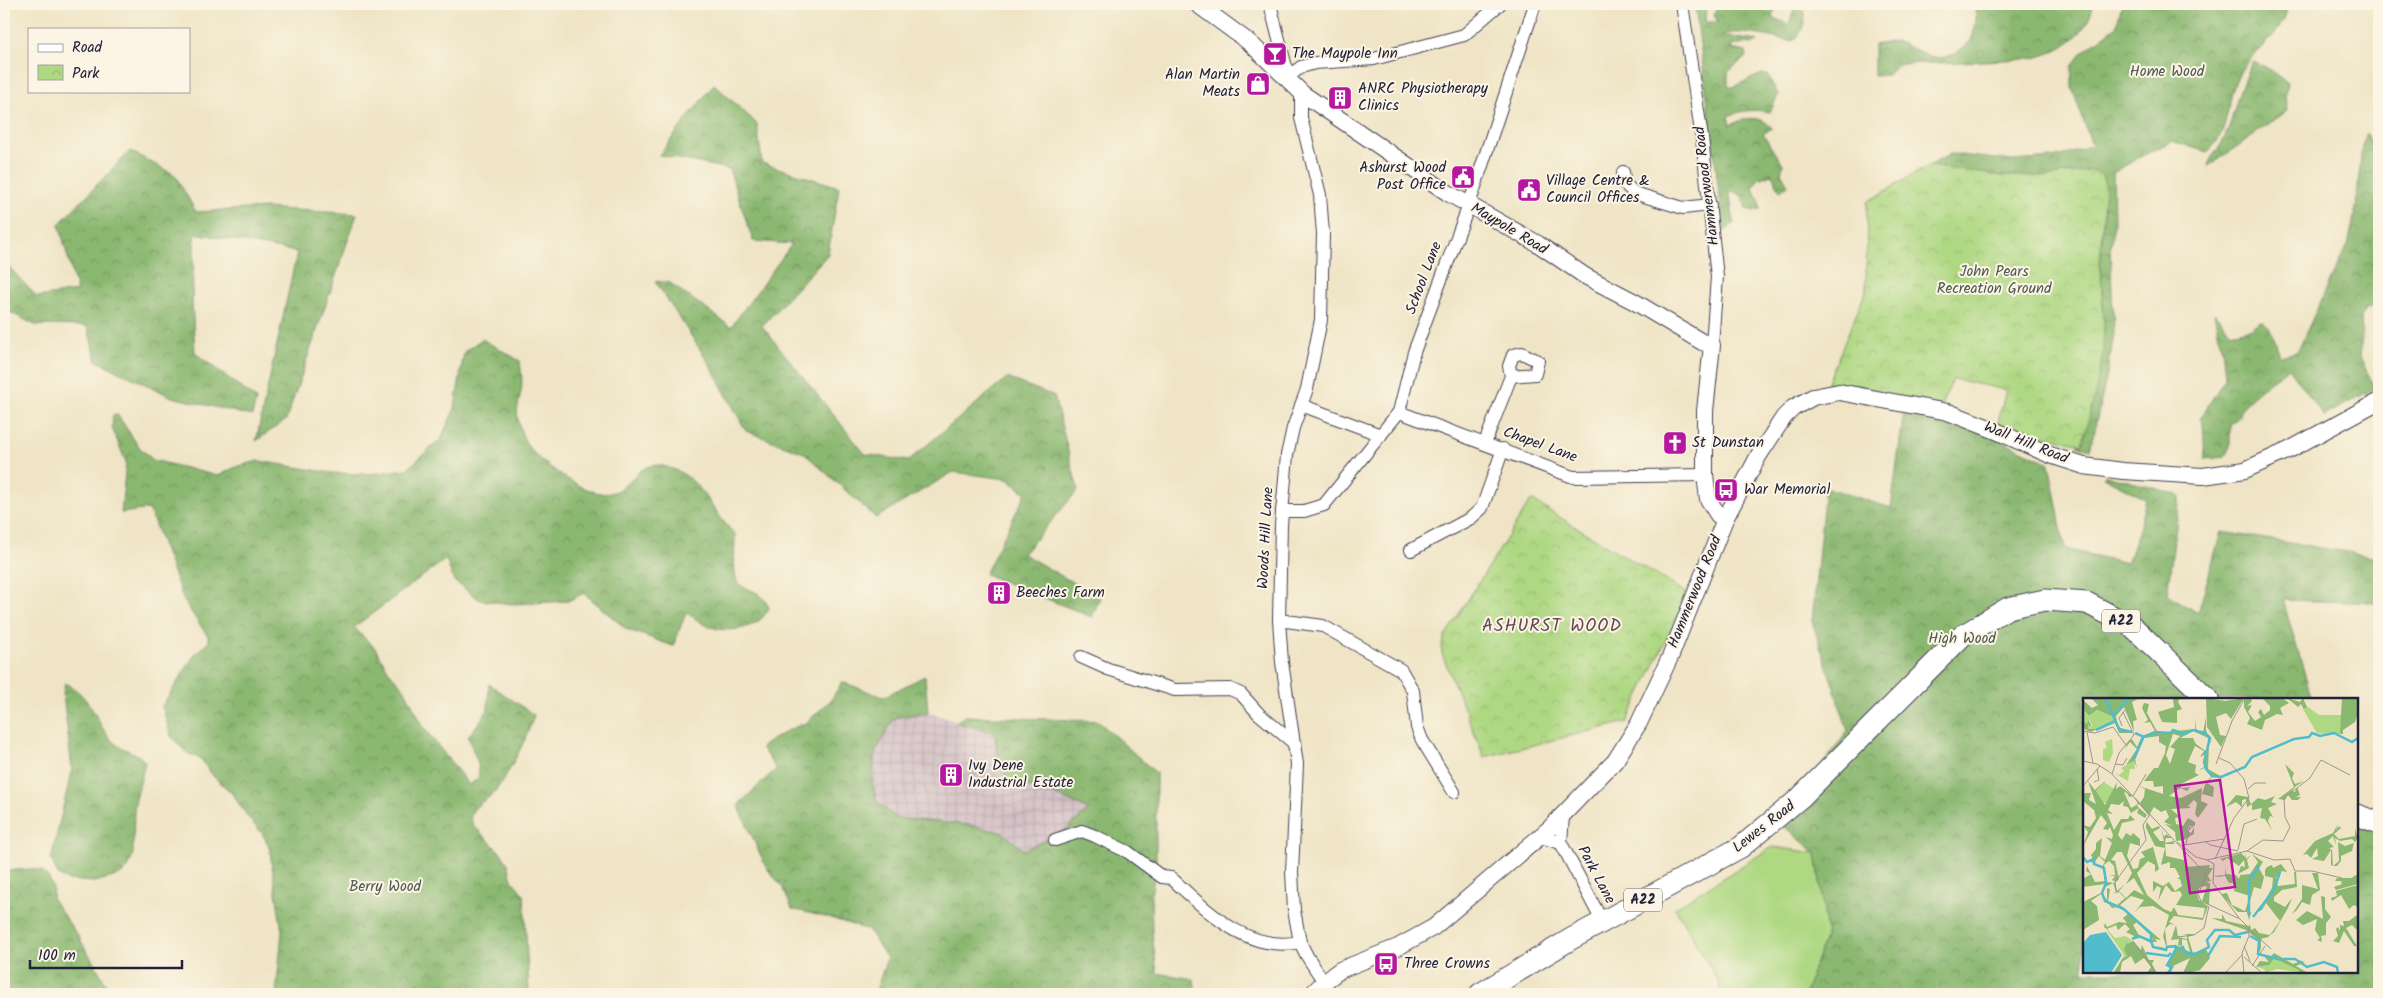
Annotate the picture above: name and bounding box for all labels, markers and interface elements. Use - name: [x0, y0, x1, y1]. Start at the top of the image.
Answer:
- legend: [28, 28, 190, 92]
- text: Road: [72, 36, 103, 60]
- bar icon: The Maypole Inn: [1262, 41, 1288, 67]
- place label: The Maypole Inn: [1292, 42, 1398, 66]
- park label: Home Wood: [2130, 60, 2205, 84]
- text: Park: [72, 62, 100, 86]
- place label: Alan Martin Meats: [1165, 63, 1241, 104]
- shop icon: Alan Martin Meats: [1245, 71, 1271, 97]
- place label: ANRC Physiotherapy Clinics: [1358, 77, 1489, 118]
- building icon: ANRC Physiotherapy Clinics: [1327, 85, 1353, 111]
- street label: Hammerwood Road: [1688, 125, 1726, 247]
- place label: Ashurst Wood Post Office: [1359, 156, 1447, 197]
- public building icon: Ashurst Wood Post Office: [1450, 164, 1476, 190]
- place label: Village Centre & Council Offices: [1546, 169, 1650, 210]
- public building icon: Village Centre & Council Offices: [1516, 177, 1542, 203]
- street label: Maypole Road: [1466, 196, 1553, 262]
- street label: School Lane: [1399, 238, 1449, 318]
- park label: John Pears Recreation Ground: [1937, 260, 2052, 301]
- street label: Wall Hill Road: [1980, 415, 2072, 471]
- street label: Chapel Lane: [1499, 420, 1581, 470]
- church icon: St Dunstan: [1662, 430, 1688, 456]
- place label: St Dunstan: [1692, 431, 1764, 455]
- bus stop icon: War Memorial: [1713, 477, 1739, 503]
- place label: War Memorial: [1744, 478, 1831, 502]
- street label: Woods Hill Lane: [1251, 486, 1281, 590]
- street label: Hammerwood Road: [1661, 531, 1729, 652]
- building icon: Beeches Farm: [986, 580, 1012, 606]
- place label: Beeches Farm: [1016, 581, 1105, 605]
- road number: A22: [2102, 610, 2140, 632]
- district label: ASHURST WOOD: [1482, 612, 1622, 641]
- park label: High Wood: [1928, 627, 1996, 651]
- inset map: [2083, 698, 2358, 973]
- place label: Ivy Dene Industrial Estate: [968, 754, 1074, 795]
- building icon: Ivy Dene Industrial Estate: [938, 762, 964, 788]
- street label: Lewes Road: [1727, 794, 1801, 859]
- street label: Park Lane: [1571, 841, 1622, 909]
- park label: Berry Wood: [349, 875, 422, 899]
- road number: A22: [1624, 888, 1662, 912]
- scale bar: [30, 938, 182, 970]
- text: 100 m: [38, 944, 76, 968]
- bus stop icon: Three Crowns: [1373, 951, 1399, 977]
- place label: Three Crowns: [1404, 952, 1490, 976]

